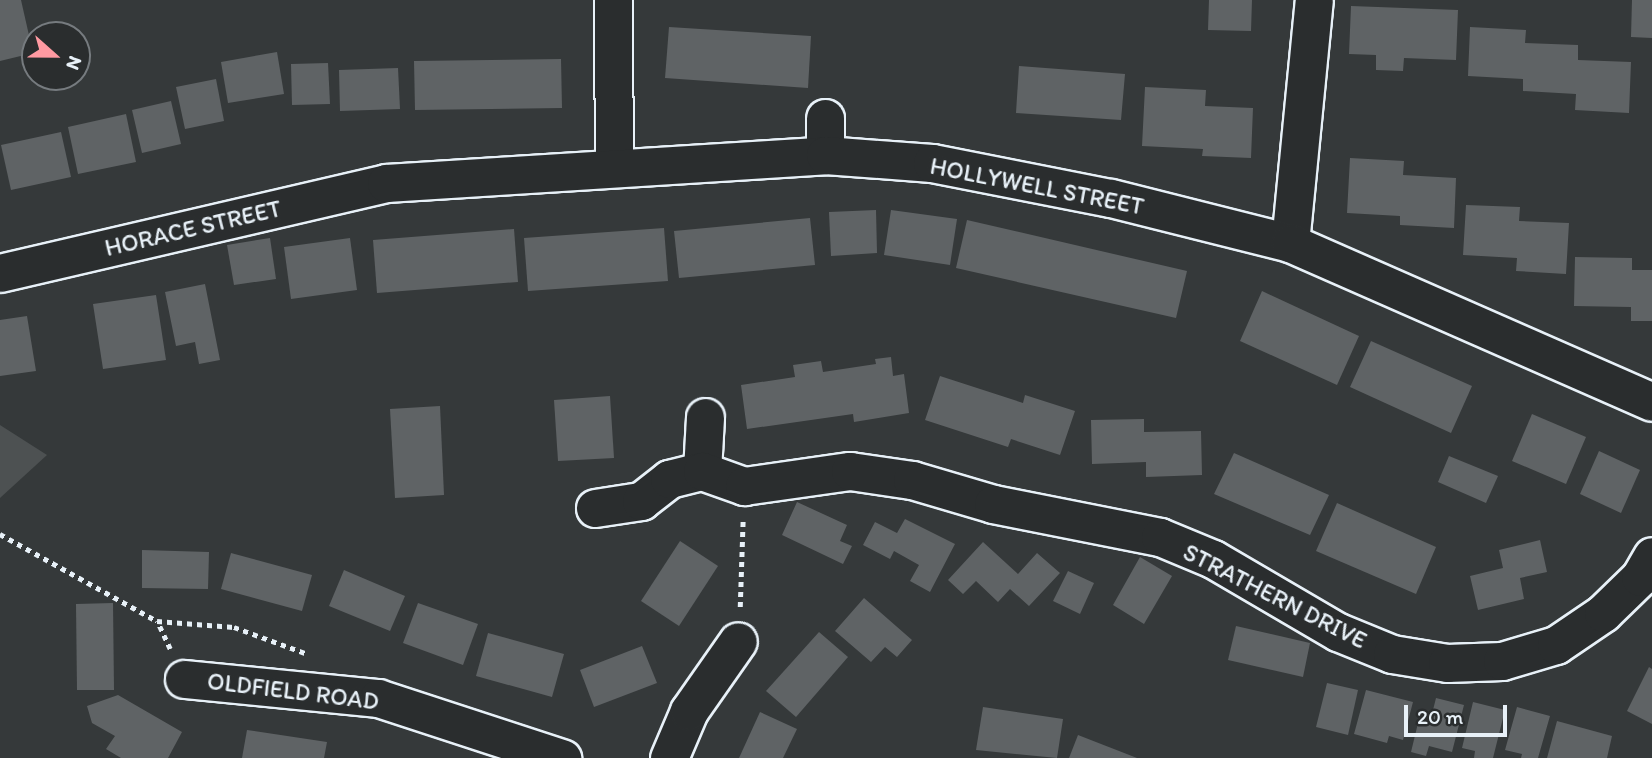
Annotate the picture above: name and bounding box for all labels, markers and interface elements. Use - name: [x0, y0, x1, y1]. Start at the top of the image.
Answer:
- north arrow: [21, 21, 91, 91]
- text: N: [61, 53, 87, 73]
- street label: HOLLYWELL STREET: [928, 151, 1146, 221]
- street label: HORACE STREET: [102, 194, 284, 262]
- street label: STRATHERN DRIVE: [1178, 537, 1372, 655]
- street label: OLDFIELD ROAD: [206, 666, 380, 716]
- scale bar: [1407, 692, 1510, 736]
- text: 20 m: [1417, 704, 1463, 729]

